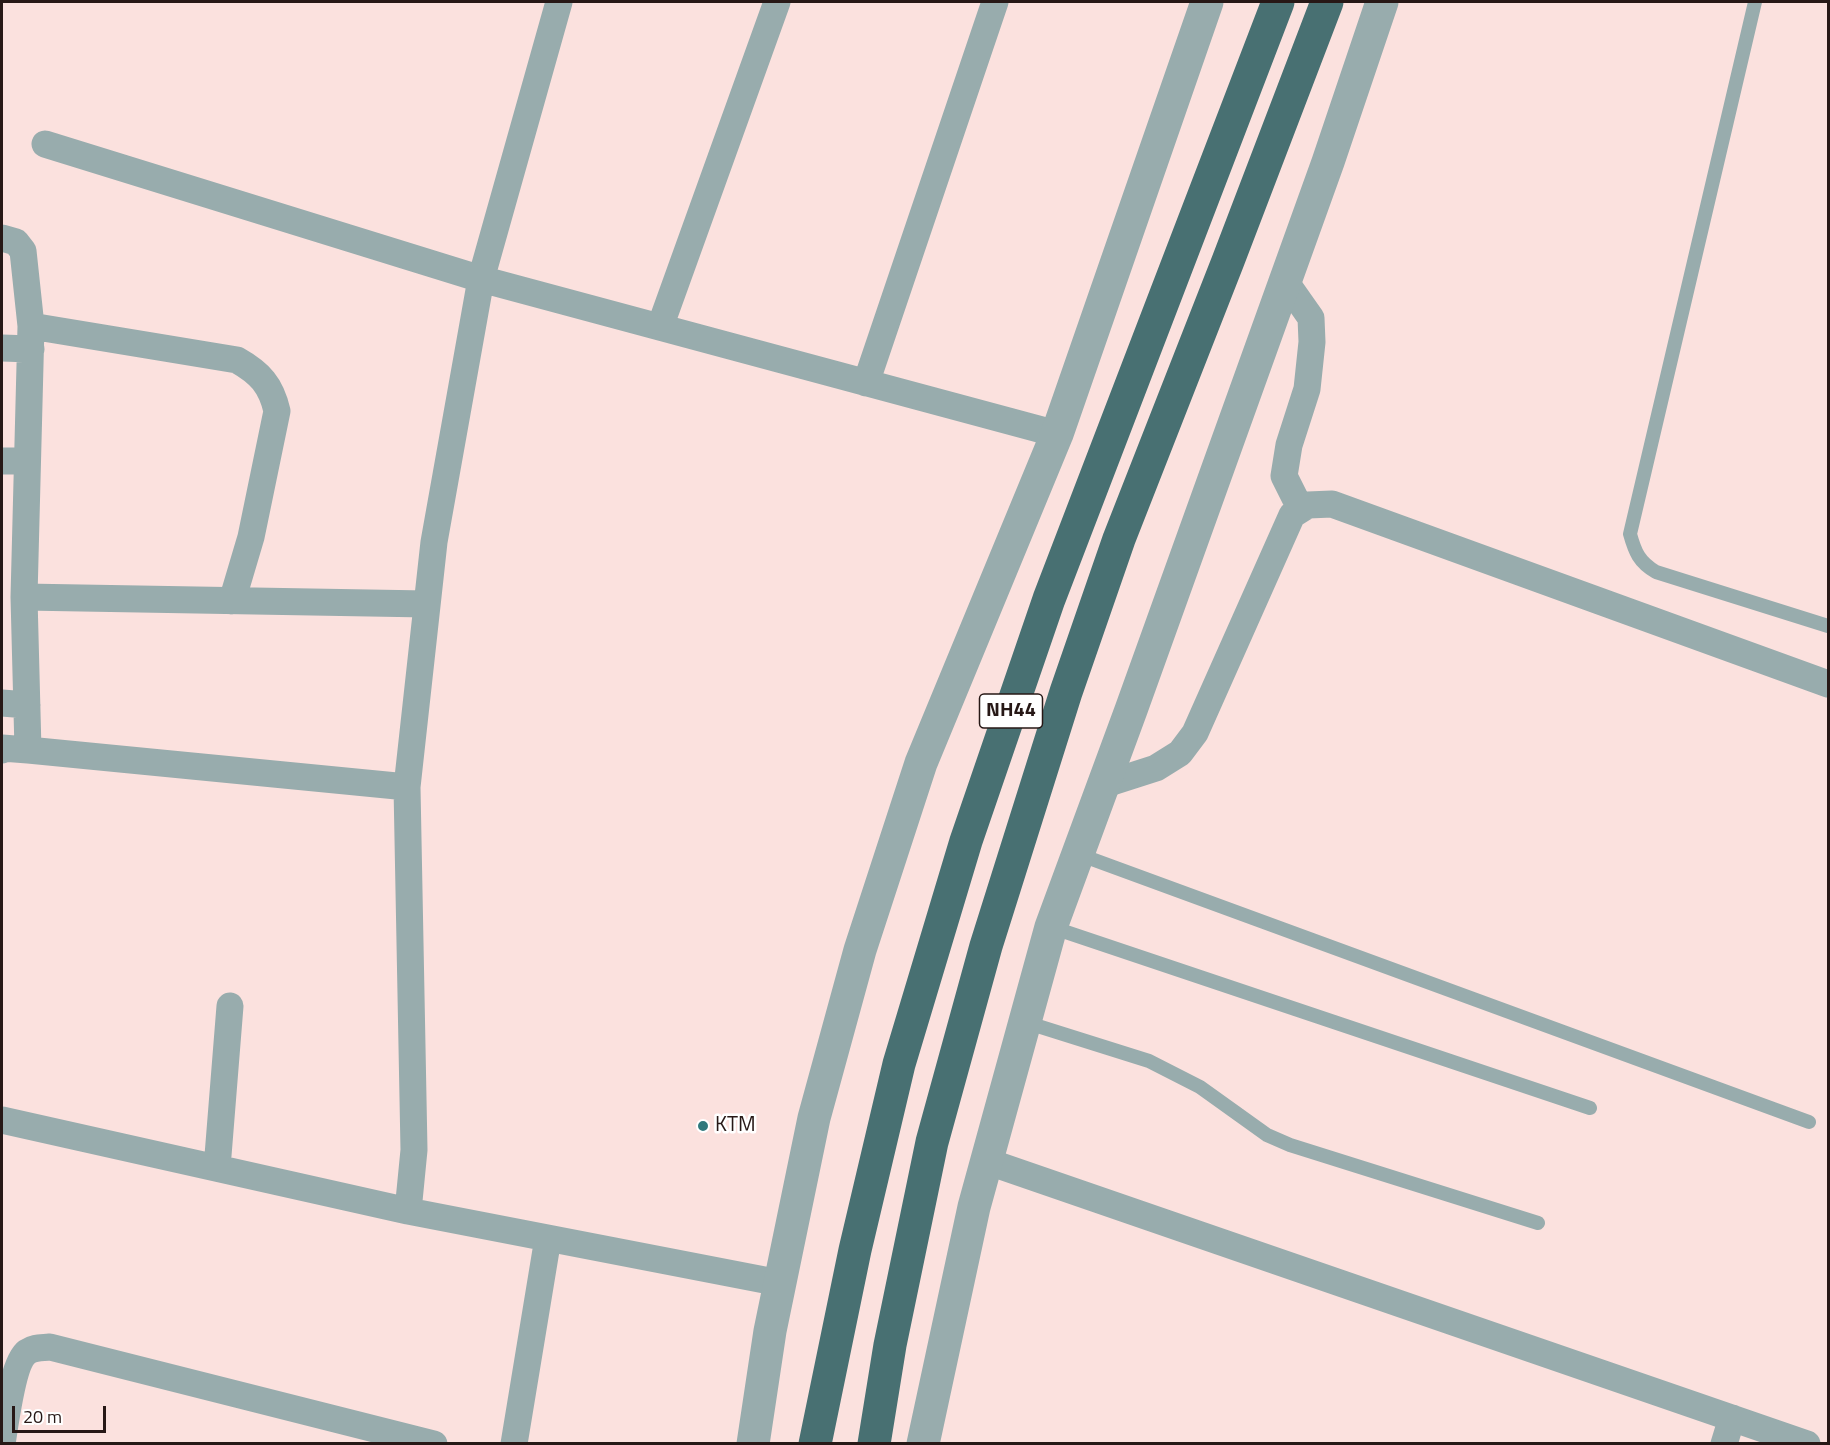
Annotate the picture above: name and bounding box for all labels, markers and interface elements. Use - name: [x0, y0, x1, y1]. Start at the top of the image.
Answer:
- road number: NH44: [980, 694, 1042, 728]
- place label: KTM: [715, 1113, 756, 1139]
- marker: KTM: [696, 1119, 710, 1133]
- scale bar: [15, 1394, 110, 1432]
- text: 20 m: [23, 1403, 62, 1430]

